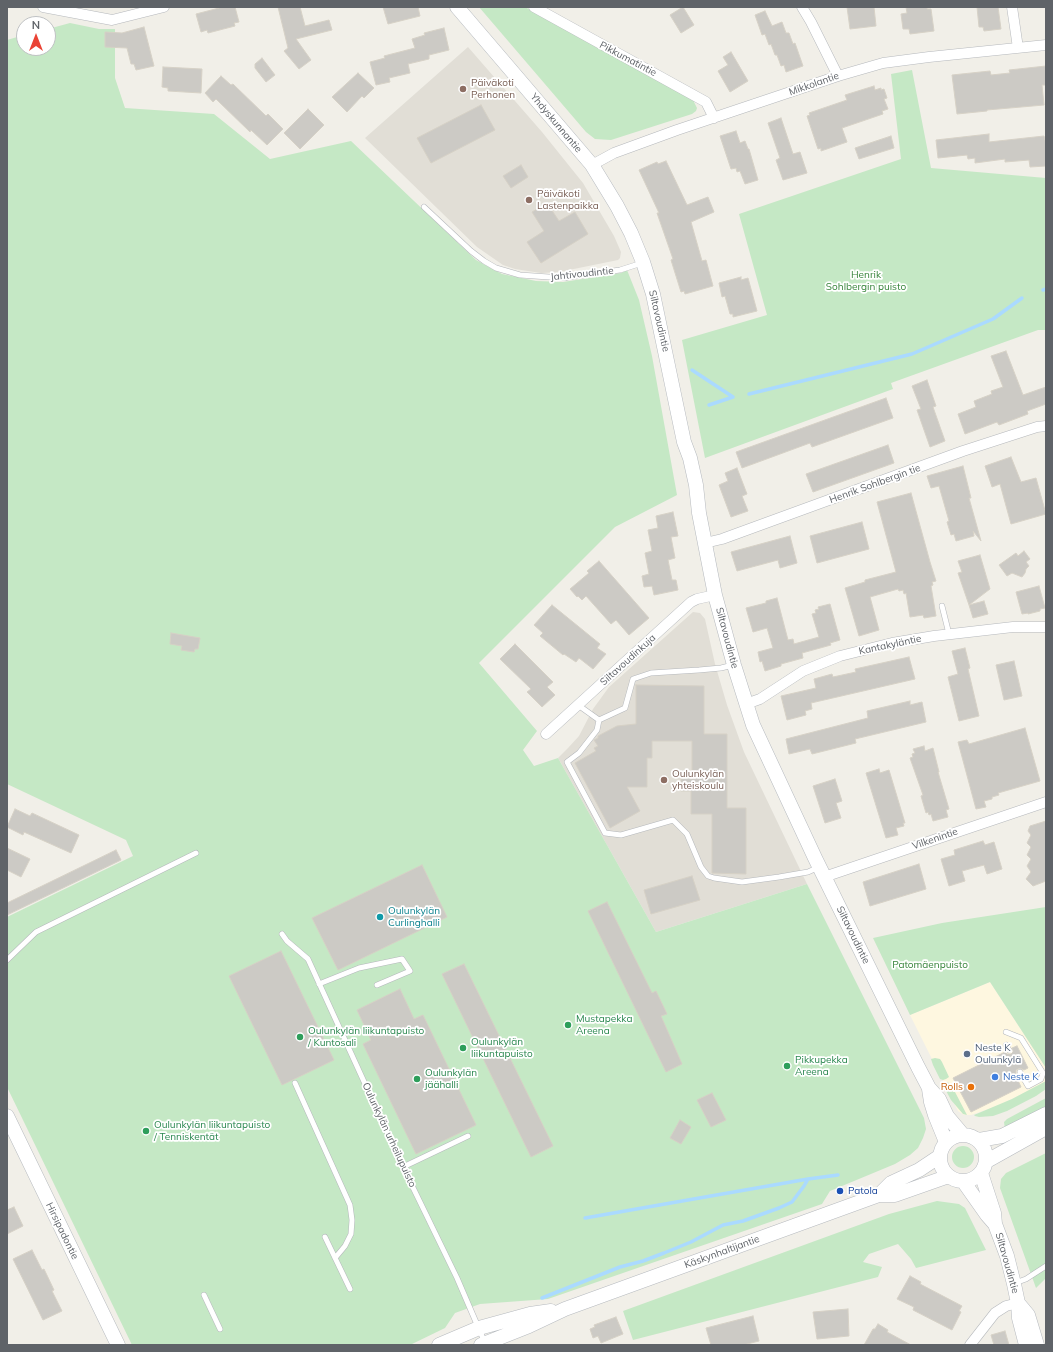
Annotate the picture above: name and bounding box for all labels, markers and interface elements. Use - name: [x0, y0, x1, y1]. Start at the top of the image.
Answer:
- north arrow: [16, 16, 56, 56]
- text: N: [32, 18, 40, 32]
- street label: Pikkumatintie: [597, 39, 659, 79]
- street label: Mikkolantie: [787, 70, 841, 98]
- place label: Päiväkoti Perhonen: [471, 77, 515, 100]
- marker: Päiväkoti Perhonen: [458, 84, 468, 94]
- street label: Yhdyskunnantie: [528, 91, 584, 155]
- place label: Päiväkoti Lastenpaikka: [537, 188, 599, 212]
- marker: Päiväkoti Lastenpaikka: [524, 195, 534, 205]
- street label: Jahtivoudintie: [550, 265, 614, 283]
- park label: Henrik Sohlbergin puisto: [826, 269, 906, 292]
- street label: Siltavoudintie: [646, 289, 672, 353]
- street label: Henrik Sohlbergin tie: [828, 462, 922, 506]
- street label: Siltavoudintie: [713, 606, 741, 670]
- street label: Siltavoudinkuja: [598, 632, 658, 688]
- street label: Kantakyläntie: [858, 633, 922, 657]
- place label: Oulunkylän yhteiskoulu: [672, 768, 724, 792]
- marker: Oulunkylän yhteiskoulu: [659, 775, 669, 785]
- street label: Vilkenintie: [911, 826, 959, 852]
- street label: Siltavoudintie: [834, 904, 872, 966]
- place label: Oulunkylän Curlinghalli: [388, 905, 440, 928]
- marker: Oulunkylän Curlinghalli: [375, 912, 385, 922]
- park label: Patomäenpuisto: [892, 959, 968, 971]
- place label: Mustapekka Areena: [576, 1013, 632, 1036]
- marker: Mustapekka Areena: [563, 1020, 573, 1030]
- place label: Oulunkylän liikuntapuisto / Kuntosali: [308, 1025, 424, 1048]
- marker: Oulunkylän liikuntapuisto / Kuntosali: [295, 1032, 305, 1042]
- place label: Oulunkylän liikuntapuisto: [471, 1036, 533, 1060]
- place label: Neste K Oulunkylä: [975, 1042, 1021, 1066]
- marker: Oulunkylän liikuntapuisto: [458, 1043, 468, 1053]
- marker: Neste K Oulunkylä: [962, 1049, 972, 1059]
- place label: Pikkupekka Areena: [795, 1054, 848, 1078]
- marker: Pikkupekka Areena: [782, 1061, 792, 1071]
- place label: Oulunkylän jäähalli: [425, 1067, 477, 1090]
- place label: Neste K: [1003, 1071, 1039, 1083]
- marker: Neste K: [990, 1072, 1000, 1082]
- marker: Oulunkylän jäähalli: [412, 1074, 422, 1084]
- street label: Oulunkylän urheilupuisto: [359, 1081, 419, 1189]
- place label: Rolls: [941, 1081, 963, 1093]
- marker: Rolls: [966, 1082, 976, 1092]
- place label: Oulunkylän liikuntapuisto / Tenniskentät: [154, 1119, 270, 1142]
- marker: Oulunkylän liikuntapuisto / Tenniskentät: [141, 1126, 151, 1136]
- place label: Patola: [848, 1185, 878, 1197]
- marker: Patola: [835, 1186, 845, 1196]
- street label: Hirsipadontie: [43, 1201, 81, 1261]
- street label: Siltavoudintie: [993, 1231, 1021, 1295]
- street label: Käskynhaltijantie: [683, 1233, 761, 1271]

